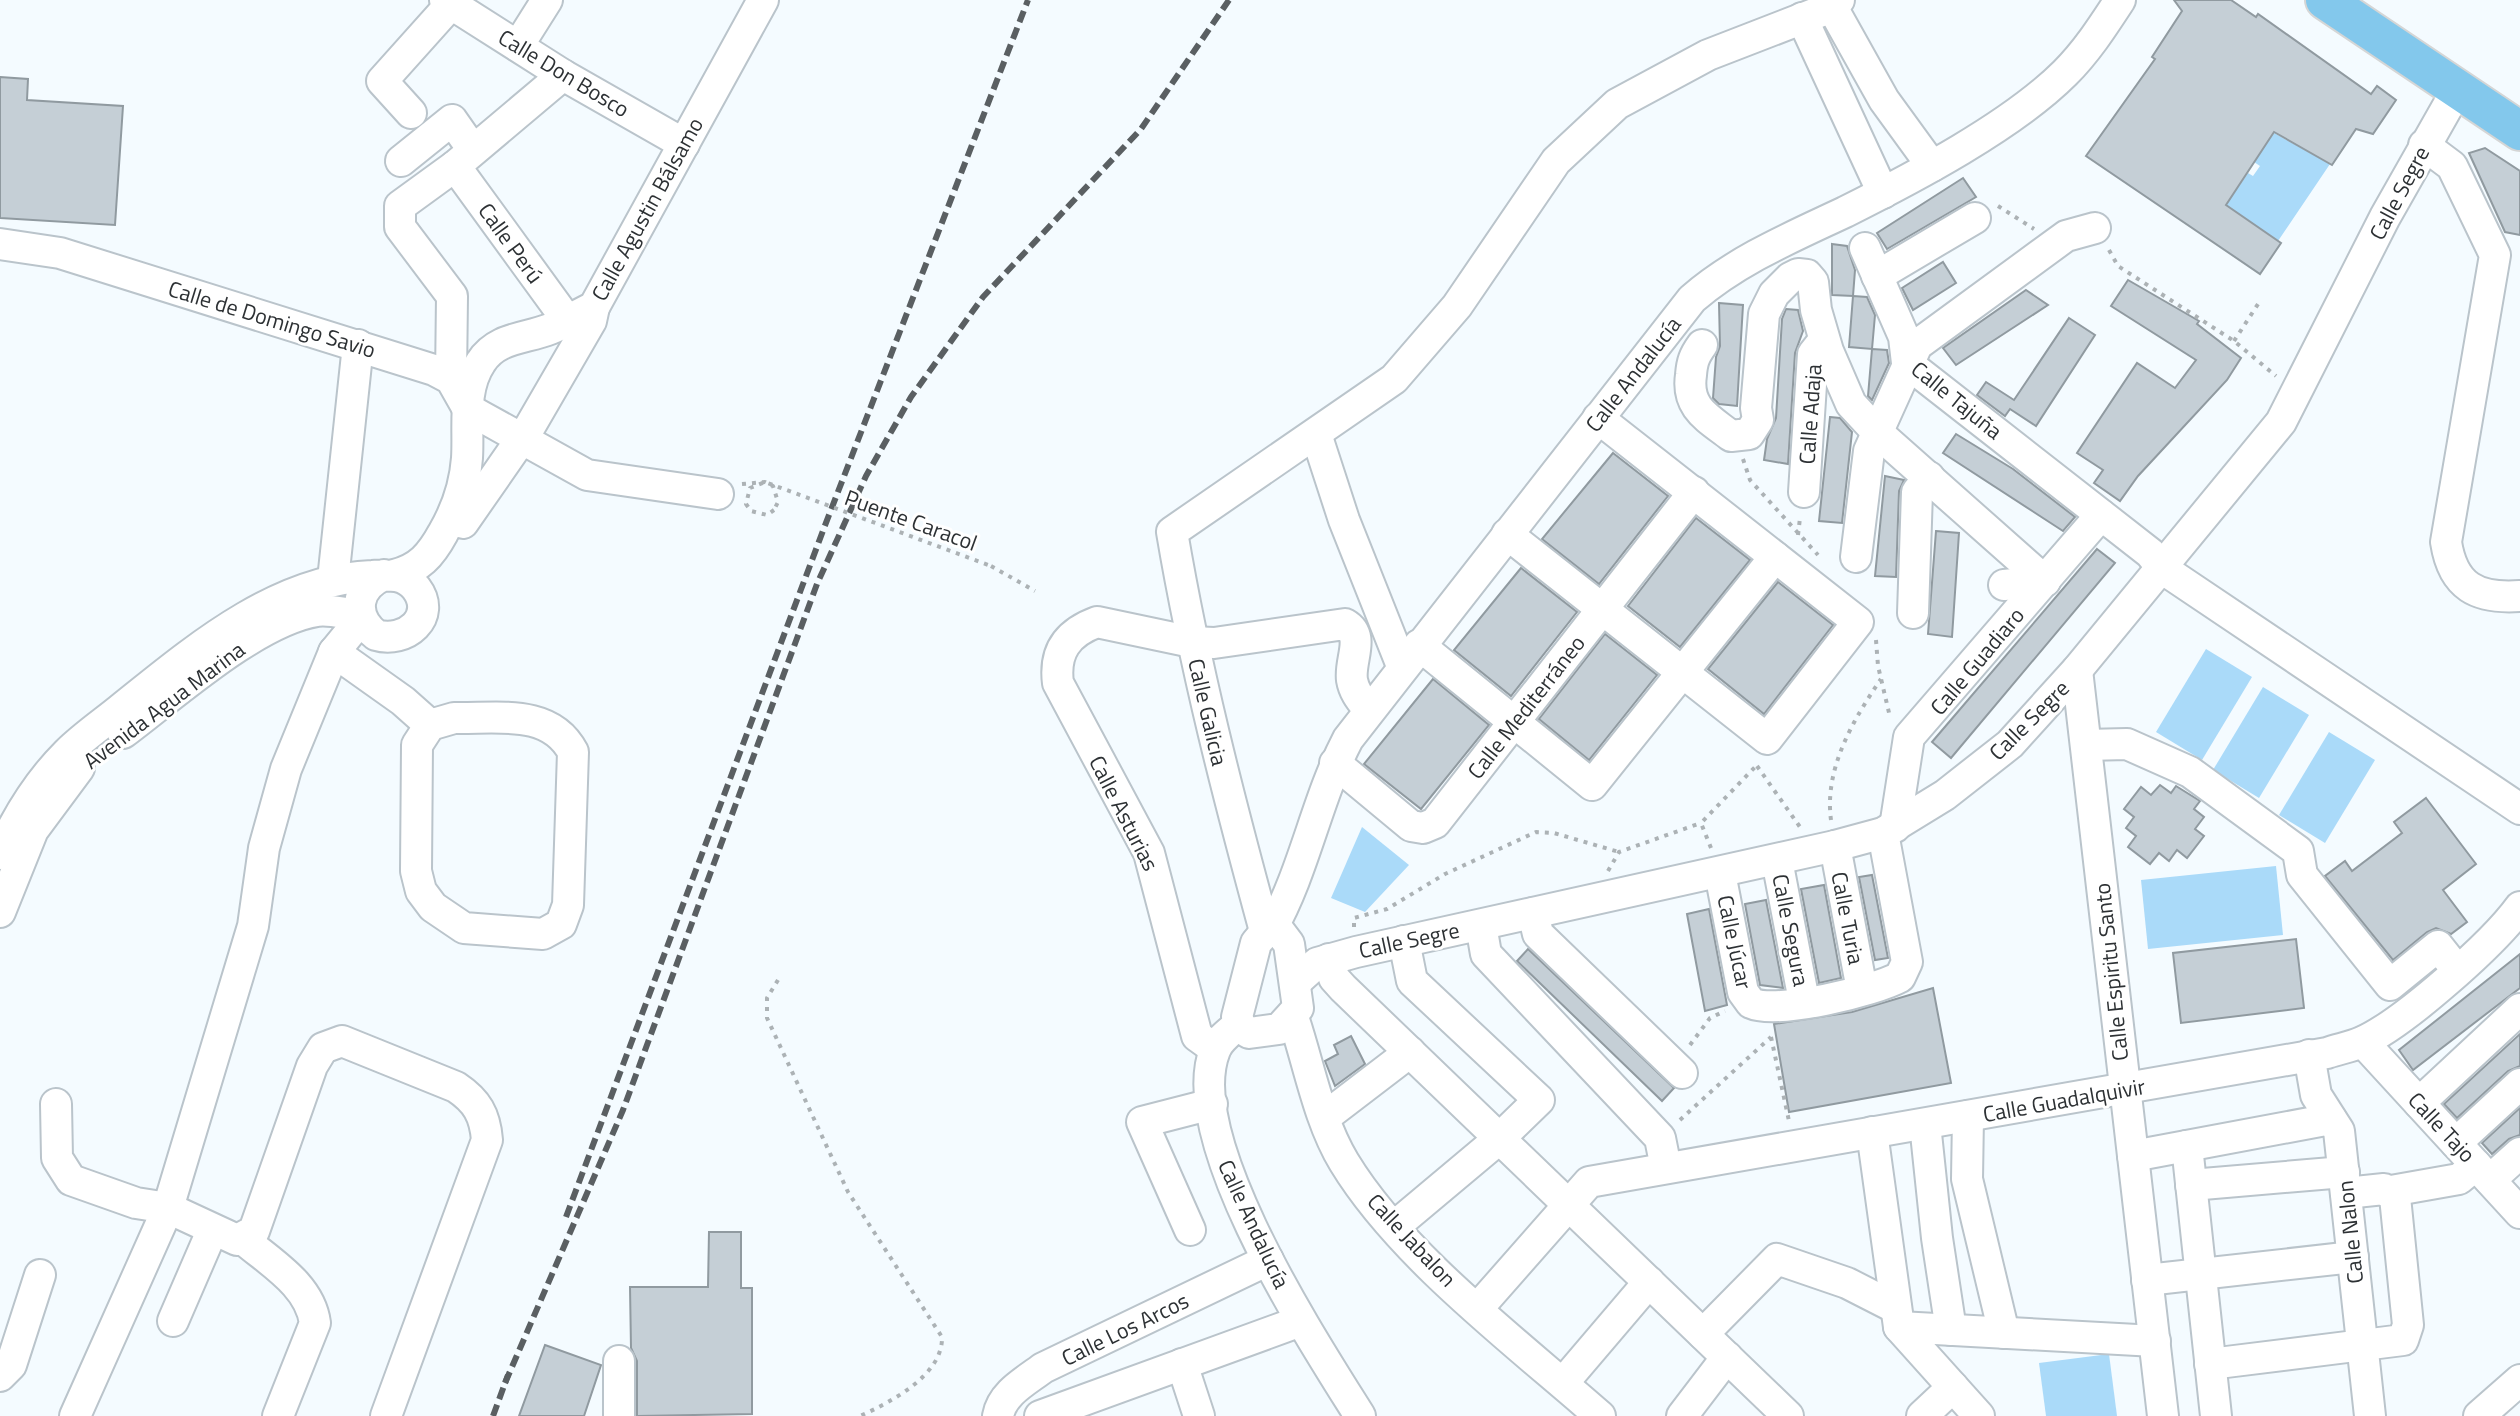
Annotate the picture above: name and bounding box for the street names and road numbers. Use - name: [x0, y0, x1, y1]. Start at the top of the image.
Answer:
- street label: Calle Don Bosco: [492, 20, 636, 126]
- street label: Calle Agustin Bálsamo: [582, 111, 712, 307]
- street label: Calle Segre: [2360, 140, 2438, 246]
- street label: Calle Perú: [470, 196, 552, 290]
- street label: Calle de Domingo Savio: [164, 271, 380, 367]
- street label: Calle Andalucía: [1577, 309, 1689, 439]
- street label: Calle Tajuña: [1904, 352, 2010, 448]
- street label: Calle Adaja: [1790, 363, 1830, 465]
- street label: Puente Caracol: [840, 480, 982, 560]
- street label: Calle Guadiaro: [1922, 600, 2032, 722]
- street label: Calle Mediterráneo: [1459, 628, 1593, 786]
- street label: Avenida Agua Marina: [76, 633, 252, 777]
- street label: Calle Galicia: [1179, 655, 1237, 769]
- street label: Calle Segre: [1981, 672, 2077, 768]
- street label: Calle Asturias: [1080, 749, 1168, 877]
- street label: Calle Turia: [1822, 869, 1874, 967]
- street label: Calle Segura: [1763, 871, 1819, 989]
- street label: Calle Espiritu Santo: [2085, 881, 2137, 1063]
- street label: Calle Júcar: [1708, 892, 1762, 993]
- street label: Calle Segre: [1356, 913, 1462, 967]
- street label: Calle Guadalquivir: [1980, 1069, 2148, 1131]
- street label: Calle Tajo: [2400, 1084, 2484, 1170]
- street label: Calle Andalucía: [1209, 1154, 1299, 1294]
- street label: Calle Nalon: [2328, 1179, 2372, 1285]
- street label: Calle Jabalon: [1359, 1185, 1465, 1295]
- street label: Calle Los Arcos: [1056, 1283, 1194, 1375]

